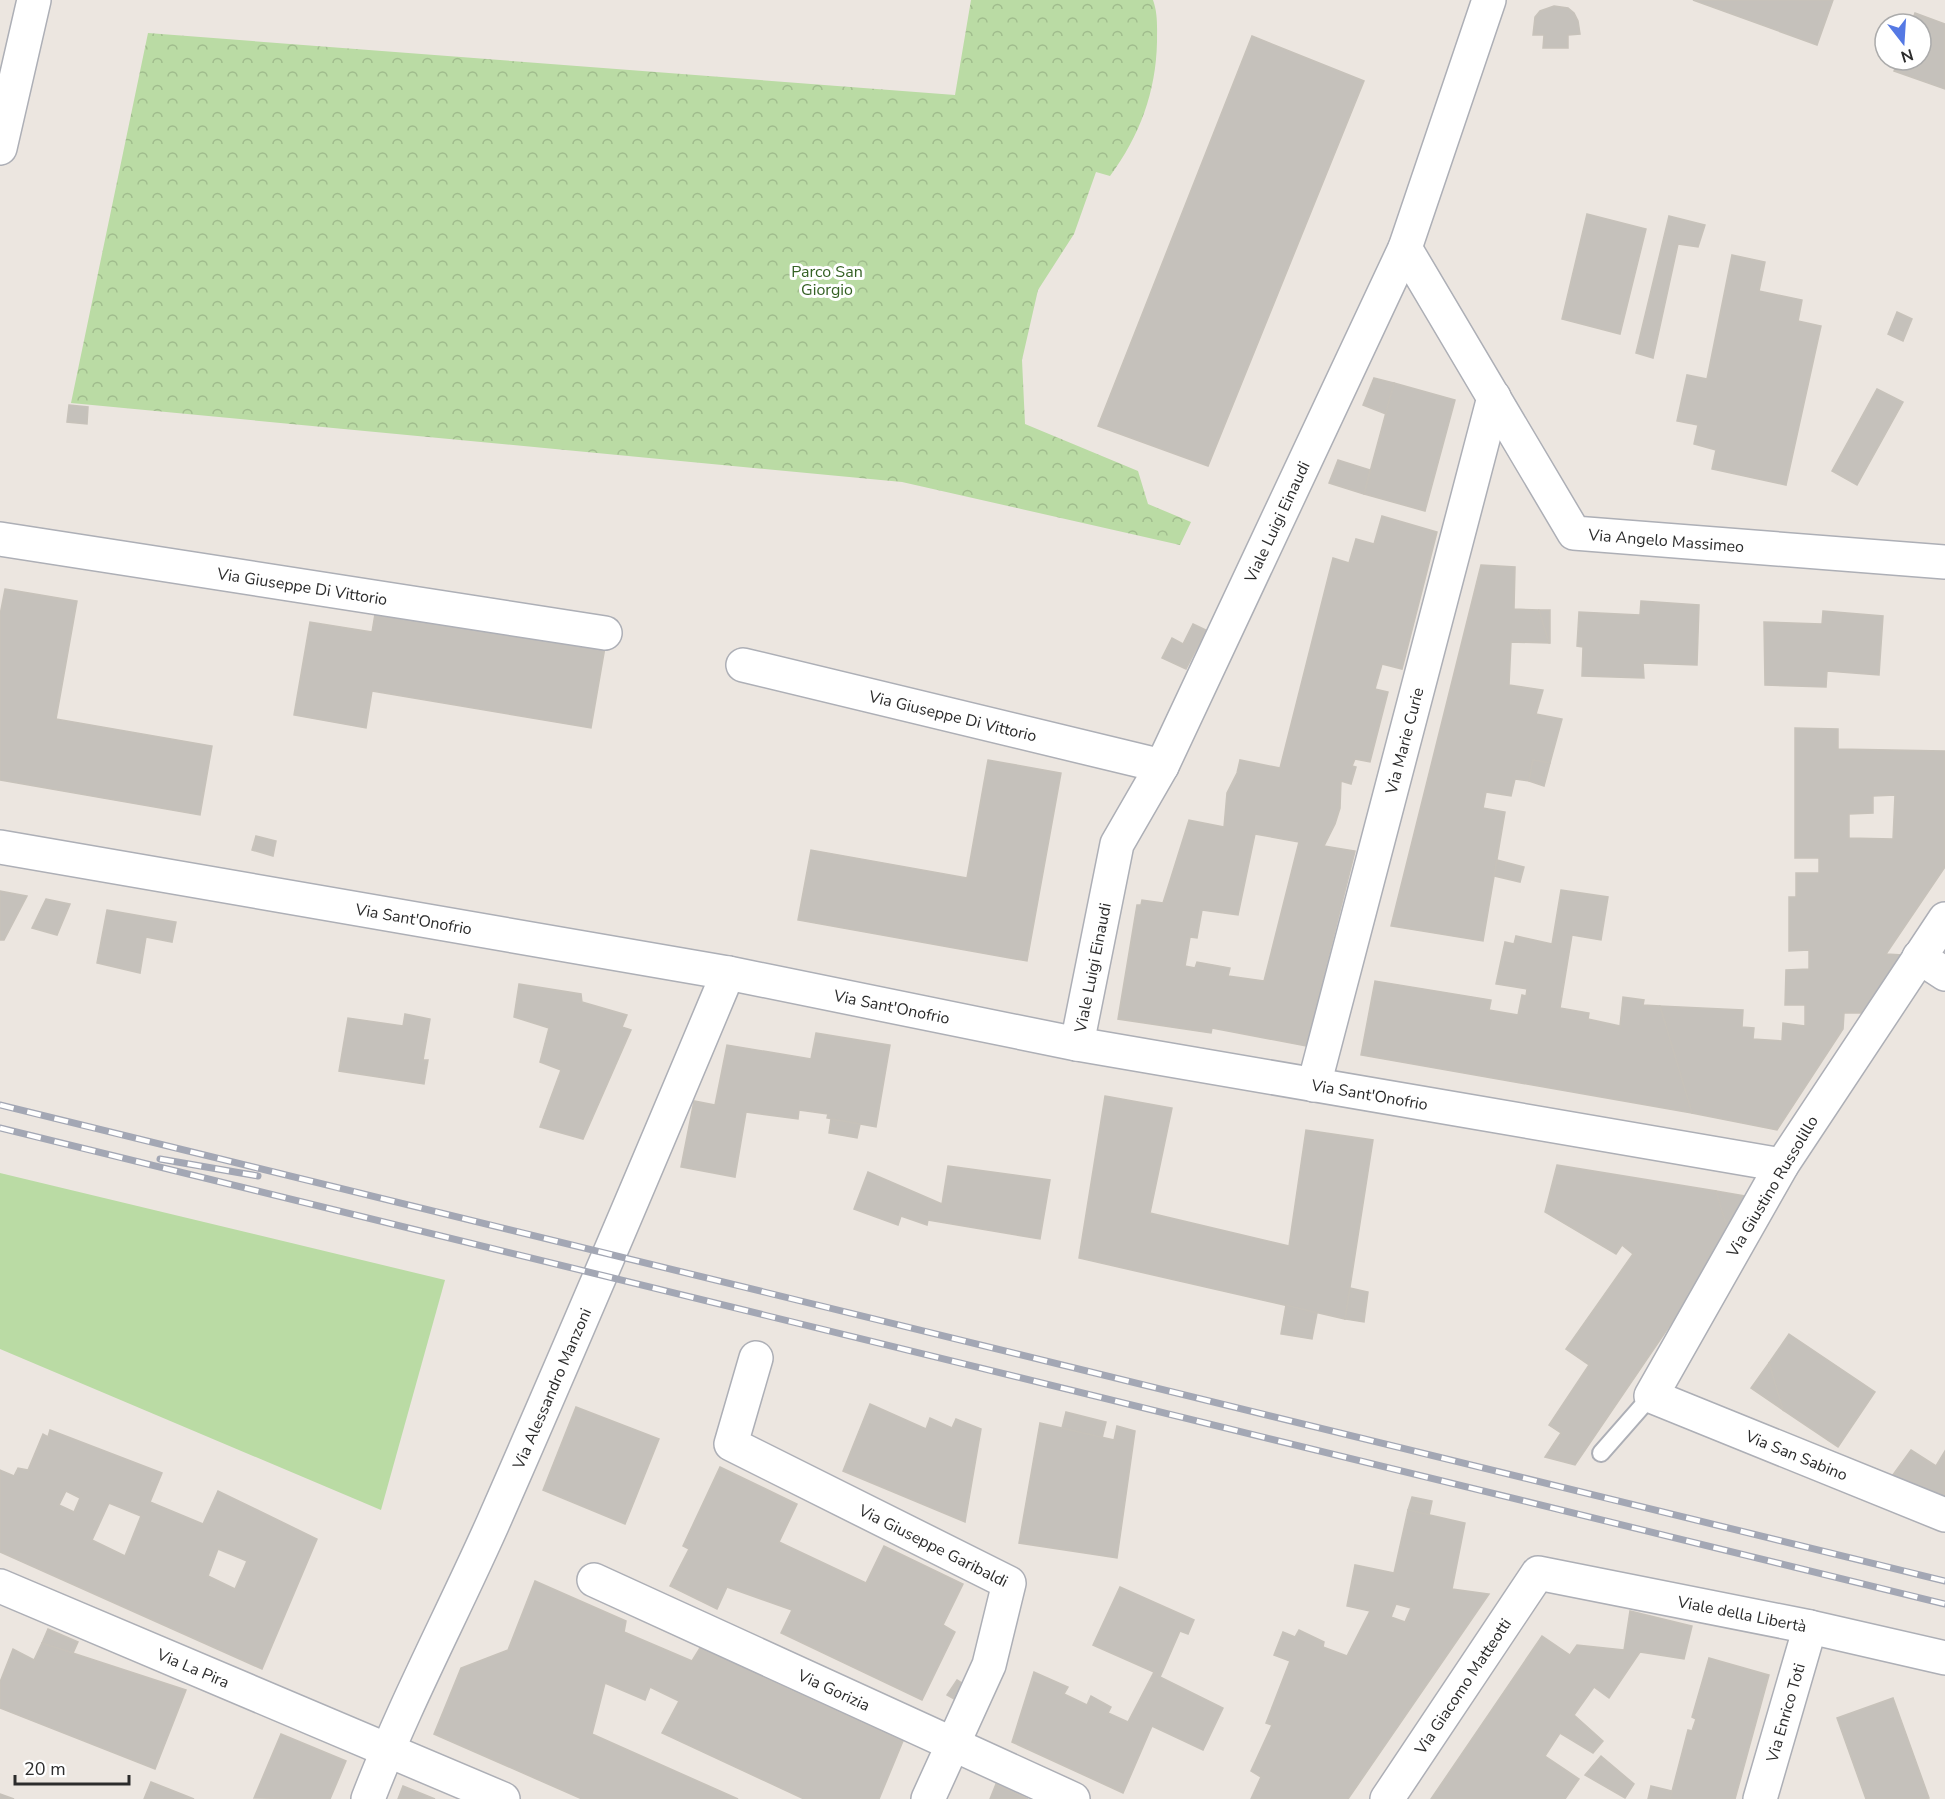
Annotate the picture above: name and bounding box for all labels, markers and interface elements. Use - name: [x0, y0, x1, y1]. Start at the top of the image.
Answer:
- north arrow: [1873, 12, 1933, 72]
- text: N: [1898, 43, 1916, 68]
- park label: Parco San Giorgio: [791, 261, 863, 301]
- street label: Viale Luigi Einaudi: [1239, 458, 1315, 587]
- street label: Via Angelo Massimeo: [1587, 524, 1745, 558]
- street label: Via Giuseppe Di Vittorio: [215, 563, 389, 611]
- street label: Via Marie Curie: [1380, 685, 1430, 797]
- street label: Via Giuseppe Di Vittorio: [866, 686, 1039, 747]
- street label: Via Sant'Onofrio: [353, 899, 474, 941]
- street label: Viale Luigi Einaudi: [1069, 901, 1117, 1035]
- street label: Via Sant'Onofrio: [831, 985, 952, 1030]
- street label: Via Sant'Onofrio: [1309, 1074, 1430, 1116]
- street label: Via Giustino Russolillo: [1721, 1112, 1824, 1262]
- street label: Via Alessandro Manzoni: [508, 1305, 597, 1474]
- street label: Via San Sabino: [1741, 1425, 1851, 1487]
- street label: Via Giuseppe Garibaldi: [854, 1499, 1011, 1593]
- street label: Viale della Libertà: [1675, 1591, 1808, 1638]
- street label: Via Giacomo Matteotti: [1409, 1614, 1517, 1760]
- street label: Via La Pira: [152, 1643, 233, 1694]
- street label: Via Enrico Toti: [1761, 1661, 1811, 1766]
- street label: Via Gorizia: [793, 1664, 873, 1717]
- scale bar: [15, 1748, 129, 1786]
- text: 20 m: [24, 1757, 66, 1781]

